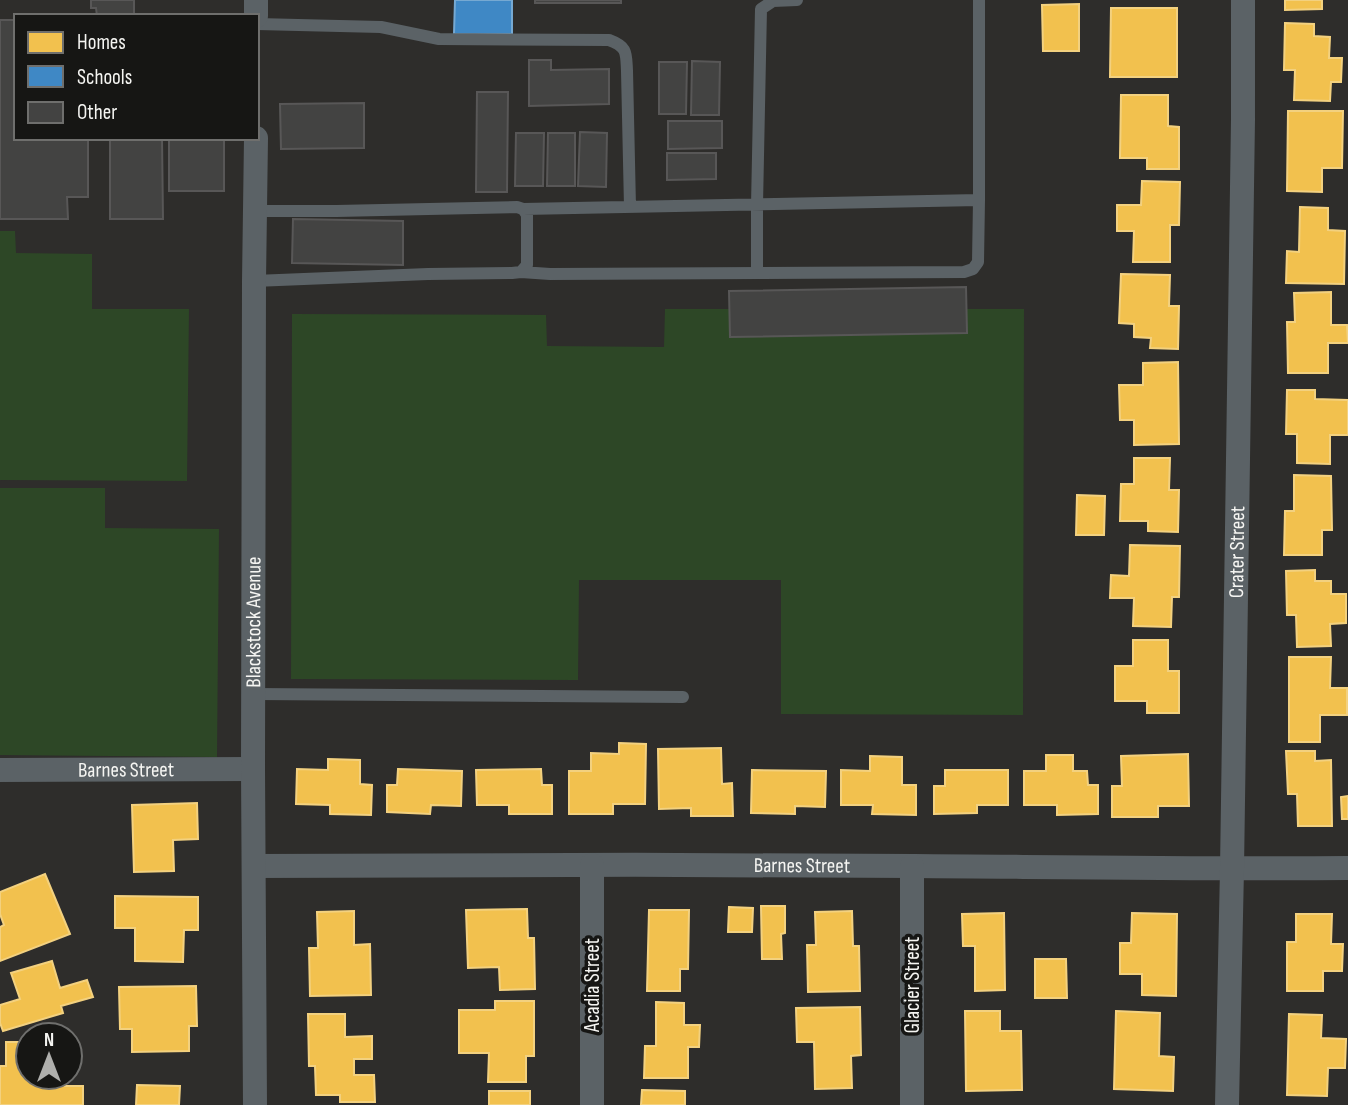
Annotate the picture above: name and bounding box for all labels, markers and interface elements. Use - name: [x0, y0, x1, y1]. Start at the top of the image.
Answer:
- legend: [14, 14, 259, 140]
- text: Homes: [77, 30, 126, 55]
- text: Schools: [77, 65, 132, 90]
- text: Other: [77, 100, 117, 125]
- street label: Crater Street: [1224, 506, 1250, 598]
- street label: Blackstock Avenue: [241, 556, 266, 688]
- street label: Barnes Street: [78, 757, 174, 783]
- street label: Barnes Street: [754, 853, 850, 879]
- street label: Glacier Street: [900, 937, 925, 1033]
- street label: Acadia Street: [580, 938, 605, 1033]
- north arrow: [14, 1021, 84, 1091]
- text: N: [44, 1029, 54, 1052]

